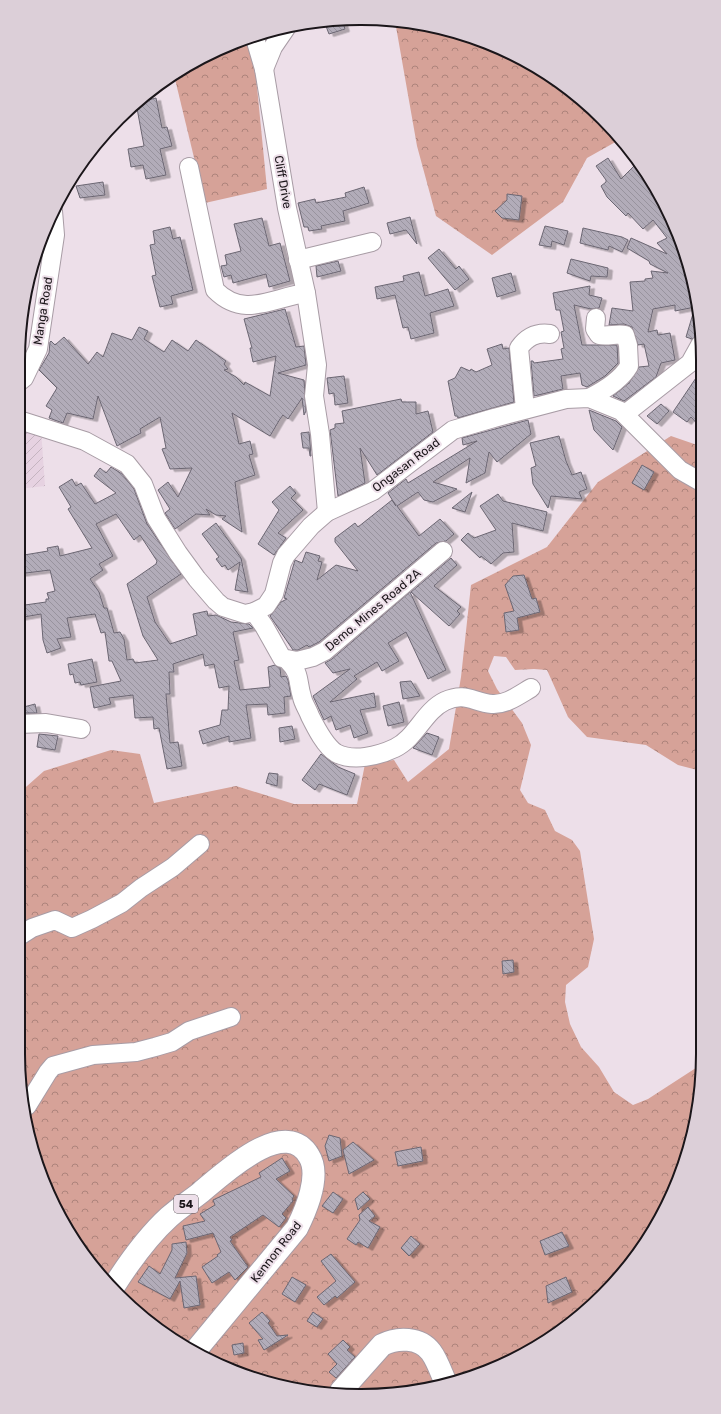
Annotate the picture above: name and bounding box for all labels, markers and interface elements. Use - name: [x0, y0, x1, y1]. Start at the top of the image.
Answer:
- street label: Cliff Drive: [271, 154, 295, 210]
- street label: Manga Road: [31, 276, 55, 346]
- street label: Ongasan Road: [370, 435, 442, 495]
- street label: Demo. Mines Road 2A: [322, 566, 424, 654]
- road number: 54: [174, 1195, 198, 1213]
- street label: Kennon Road: [248, 1219, 304, 1285]

